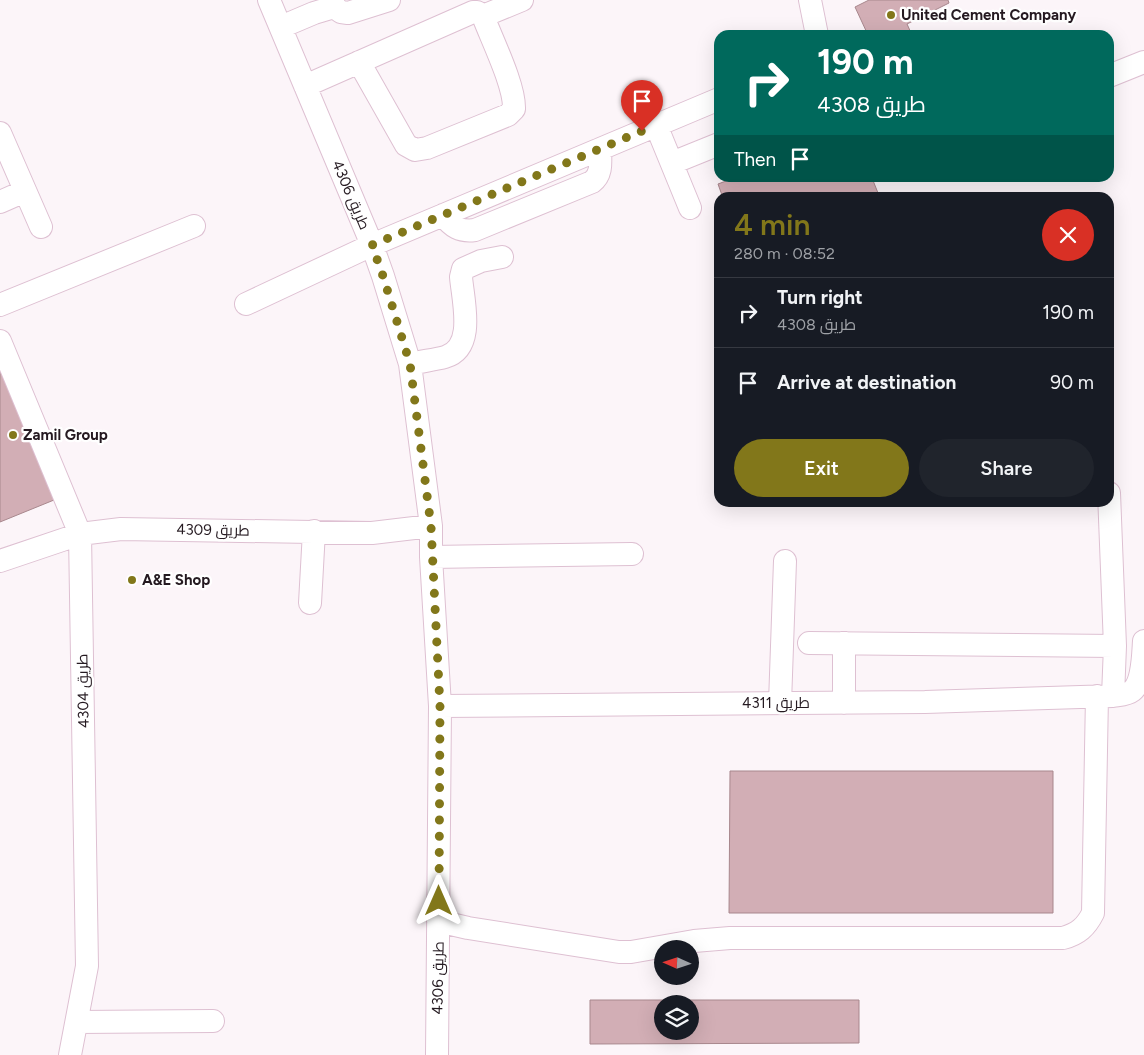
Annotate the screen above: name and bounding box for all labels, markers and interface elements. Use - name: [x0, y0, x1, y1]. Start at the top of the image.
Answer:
- place label: United Cement Company: [901, 6, 1076, 24]
- marker: United Cement Company: [885, 9, 897, 21]
- text: 190 m: [817, 41, 914, 83]
- icon: right: [734, 50, 799, 115]
- pin: [621, 80, 663, 131]
- icon: arrive: [628, 87, 656, 115]
- text: طريق 4308: [817, 91, 926, 118]
- icon: arrive: [786, 145, 814, 173]
- text: Then: [734, 148, 776, 171]
- street label: طريق 4306: [327, 158, 374, 233]
- text: 4 min: [734, 206, 810, 243]
- button: close: [1042, 209, 1094, 261]
- text: 280 m · 08:52: [734, 244, 835, 263]
- text: Turn right: [777, 286, 863, 309]
- icon: right: [734, 299, 762, 327]
- text: 190 m: [1042, 301, 1094, 324]
- text: طريق 4308: [777, 315, 856, 334]
- icon: arrive: [734, 369, 762, 397]
- text: Arrive at destination: [777, 371, 956, 394]
- text: 90 m: [1050, 371, 1094, 394]
- place label: Zamil Group: [23, 426, 108, 444]
- marker: Zamil Group: [7, 429, 19, 441]
- button: Exit: [734, 439, 909, 497]
- button: Share: [919, 439, 1094, 497]
- street label: طريق 4309: [176, 520, 250, 541]
- place label: A&E Shop: [142, 571, 210, 589]
- marker: A&E Shop: [126, 574, 138, 586]
- street label: طريق 4304: [73, 654, 94, 728]
- street label: طريق 4311: [742, 694, 810, 713]
- position arrow: [412, 874, 464, 926]
- north arrow: [654, 940, 699, 985]
- map controls: [654, 940, 699, 1040]
- street label: طريق 4306: [428, 941, 449, 1015]
- button: layers: [654, 995, 699, 1040]

